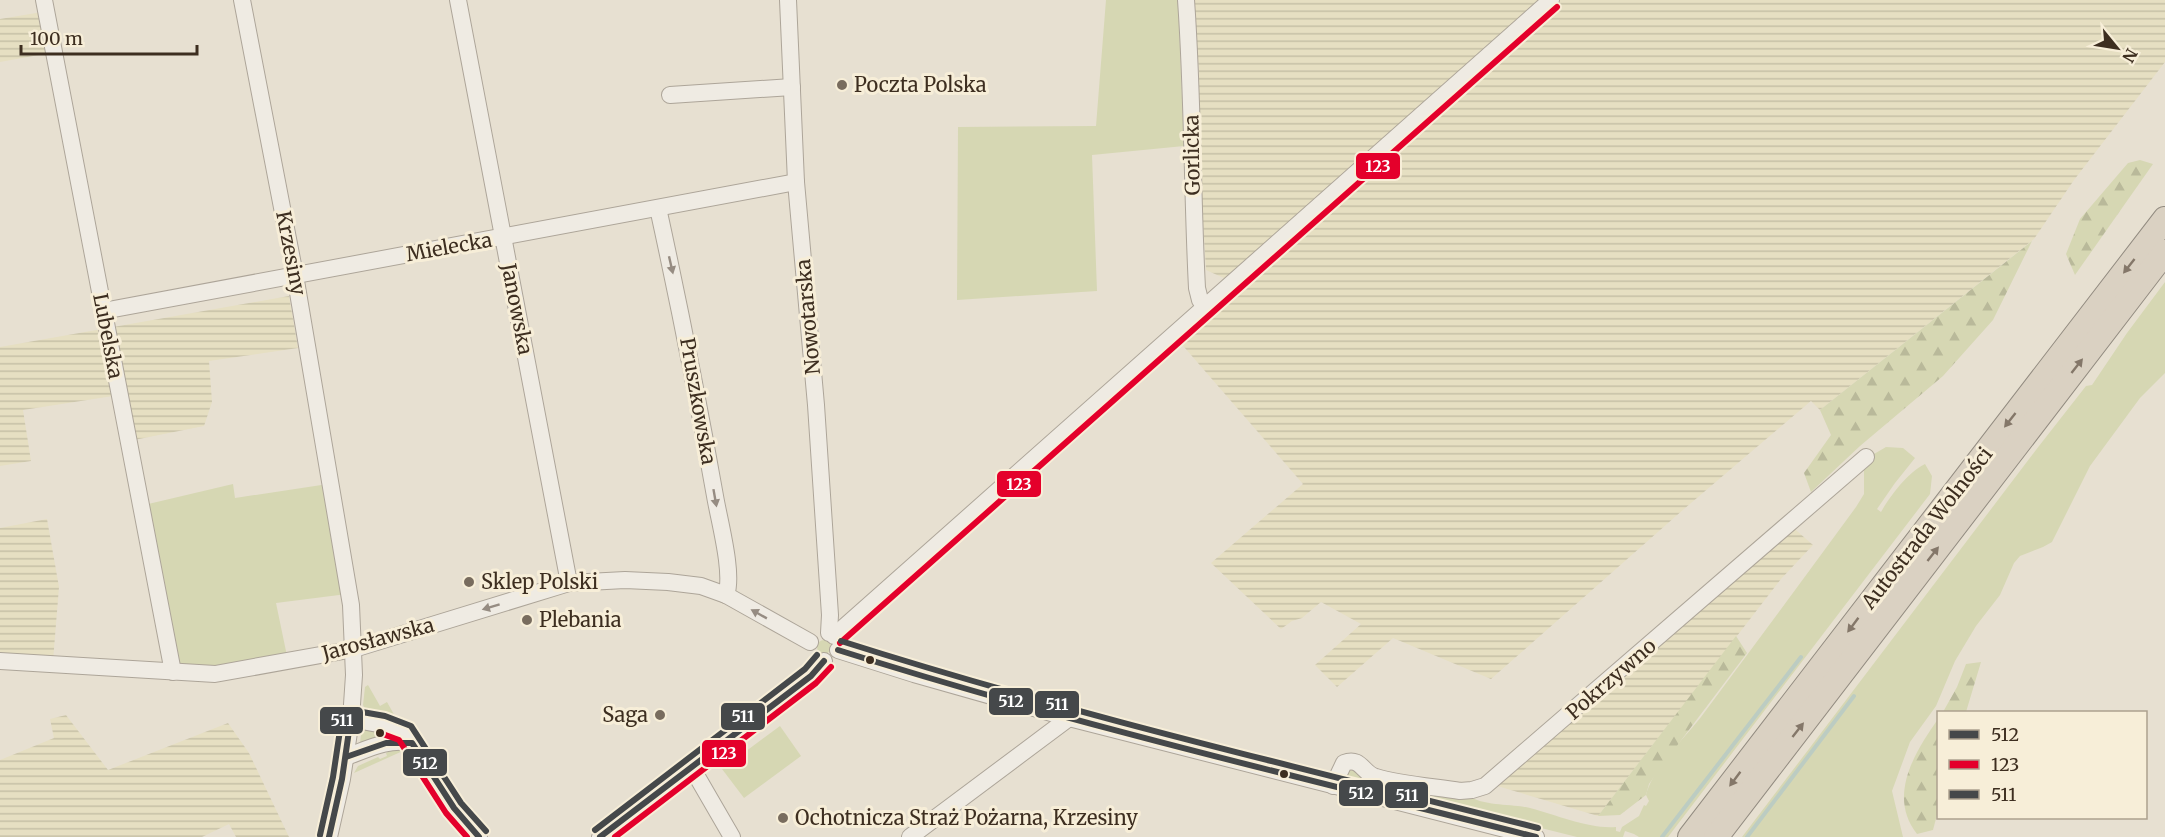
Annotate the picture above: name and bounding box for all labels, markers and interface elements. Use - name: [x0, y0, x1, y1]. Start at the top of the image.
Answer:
- scale bar: [21, 18, 196, 56]
- north arrow: [2087, 18, 2147, 78]
- text: 100 m: [30, 27, 83, 50]
- text: N: [2118, 45, 2142, 66]
- place label: Poczta Polska: [854, 72, 987, 97]
- marker: Poczta Polska: [835, 78, 849, 92]
- street label: Gorlicka: [1178, 114, 1205, 196]
- line badge: 123: [1355, 152, 1401, 180]
- text: 123: [1365, 156, 1391, 176]
- street label: Krzesiny: [271, 209, 312, 297]
- street label: Mielecka: [404, 227, 494, 266]
- one-way arrow: [667, 256, 676, 275]
- street label: Nowotarska: [790, 258, 825, 376]
- one-way arrow: [2124, 258, 2136, 273]
- street label: Janowska: [496, 260, 539, 357]
- street label: Lubelska: [88, 291, 129, 381]
- street label: Pruszkowska: [675, 335, 722, 467]
- one-way arrow: [2071, 359, 2083, 374]
- one-way arrow: [2004, 412, 2017, 428]
- street label: Autostrada Wolności: [1855, 442, 1997, 614]
- line badge: 123: [996, 470, 1042, 498]
- text: 123: [1006, 474, 1032, 494]
- one-way arrow: [711, 489, 720, 508]
- one-way arrow: [1927, 546, 1939, 562]
- place label: Sklep Polski: [481, 569, 598, 594]
- marker: Sklep Polski: [462, 575, 476, 589]
- one-way arrow: [482, 603, 500, 612]
- place label: Plebania: [539, 607, 622, 632]
- one-way arrow: [750, 609, 767, 619]
- street label: Jarosławska: [318, 611, 437, 666]
- marker: Plebania: [520, 613, 534, 627]
- one-way arrow: [1848, 617, 1860, 632]
- street label: Pokrzywno: [1561, 633, 1661, 725]
- unlabelled marker: [864, 654, 876, 666]
- line badge: 512: [988, 687, 1034, 716]
- line badge: 511: [1034, 690, 1080, 719]
- text: 512: [998, 691, 1024, 711]
- text: 511: [1045, 694, 1069, 714]
- place label: Saga: [602, 702, 648, 727]
- line badge: 511: [720, 702, 766, 731]
- line badge: 511: [319, 706, 364, 735]
- text: 511: [731, 706, 755, 726]
- marker: Saga: [653, 708, 667, 722]
- text: 511: [330, 710, 354, 730]
- legend: [1937, 711, 2147, 819]
- one-way arrow: [1791, 722, 1804, 738]
- text: 512: [1991, 723, 2019, 746]
- unlabelled marker: [374, 727, 386, 739]
- line badge: 123: [701, 739, 747, 768]
- text: 123: [711, 743, 737, 763]
- line badge: 512: [402, 748, 448, 777]
- text: 512: [412, 753, 438, 773]
- text: 123: [1991, 753, 2019, 776]
- unlabelled marker: [1278, 768, 1290, 780]
- one-way arrow: [1729, 772, 1741, 787]
- line badge: 512: [1338, 779, 1384, 807]
- line badge: 511: [1384, 781, 1429, 809]
- text: 512: [1348, 783, 1374, 803]
- text: 511: [1991, 783, 2016, 806]
- text: 511: [1395, 785, 1419, 805]
- place label: Ochotnicza Straż Pożarna, Krzesiny: [795, 805, 1138, 830]
- marker: Ochotnicza Straż Pożarna, Krzesiny: [776, 811, 790, 825]

